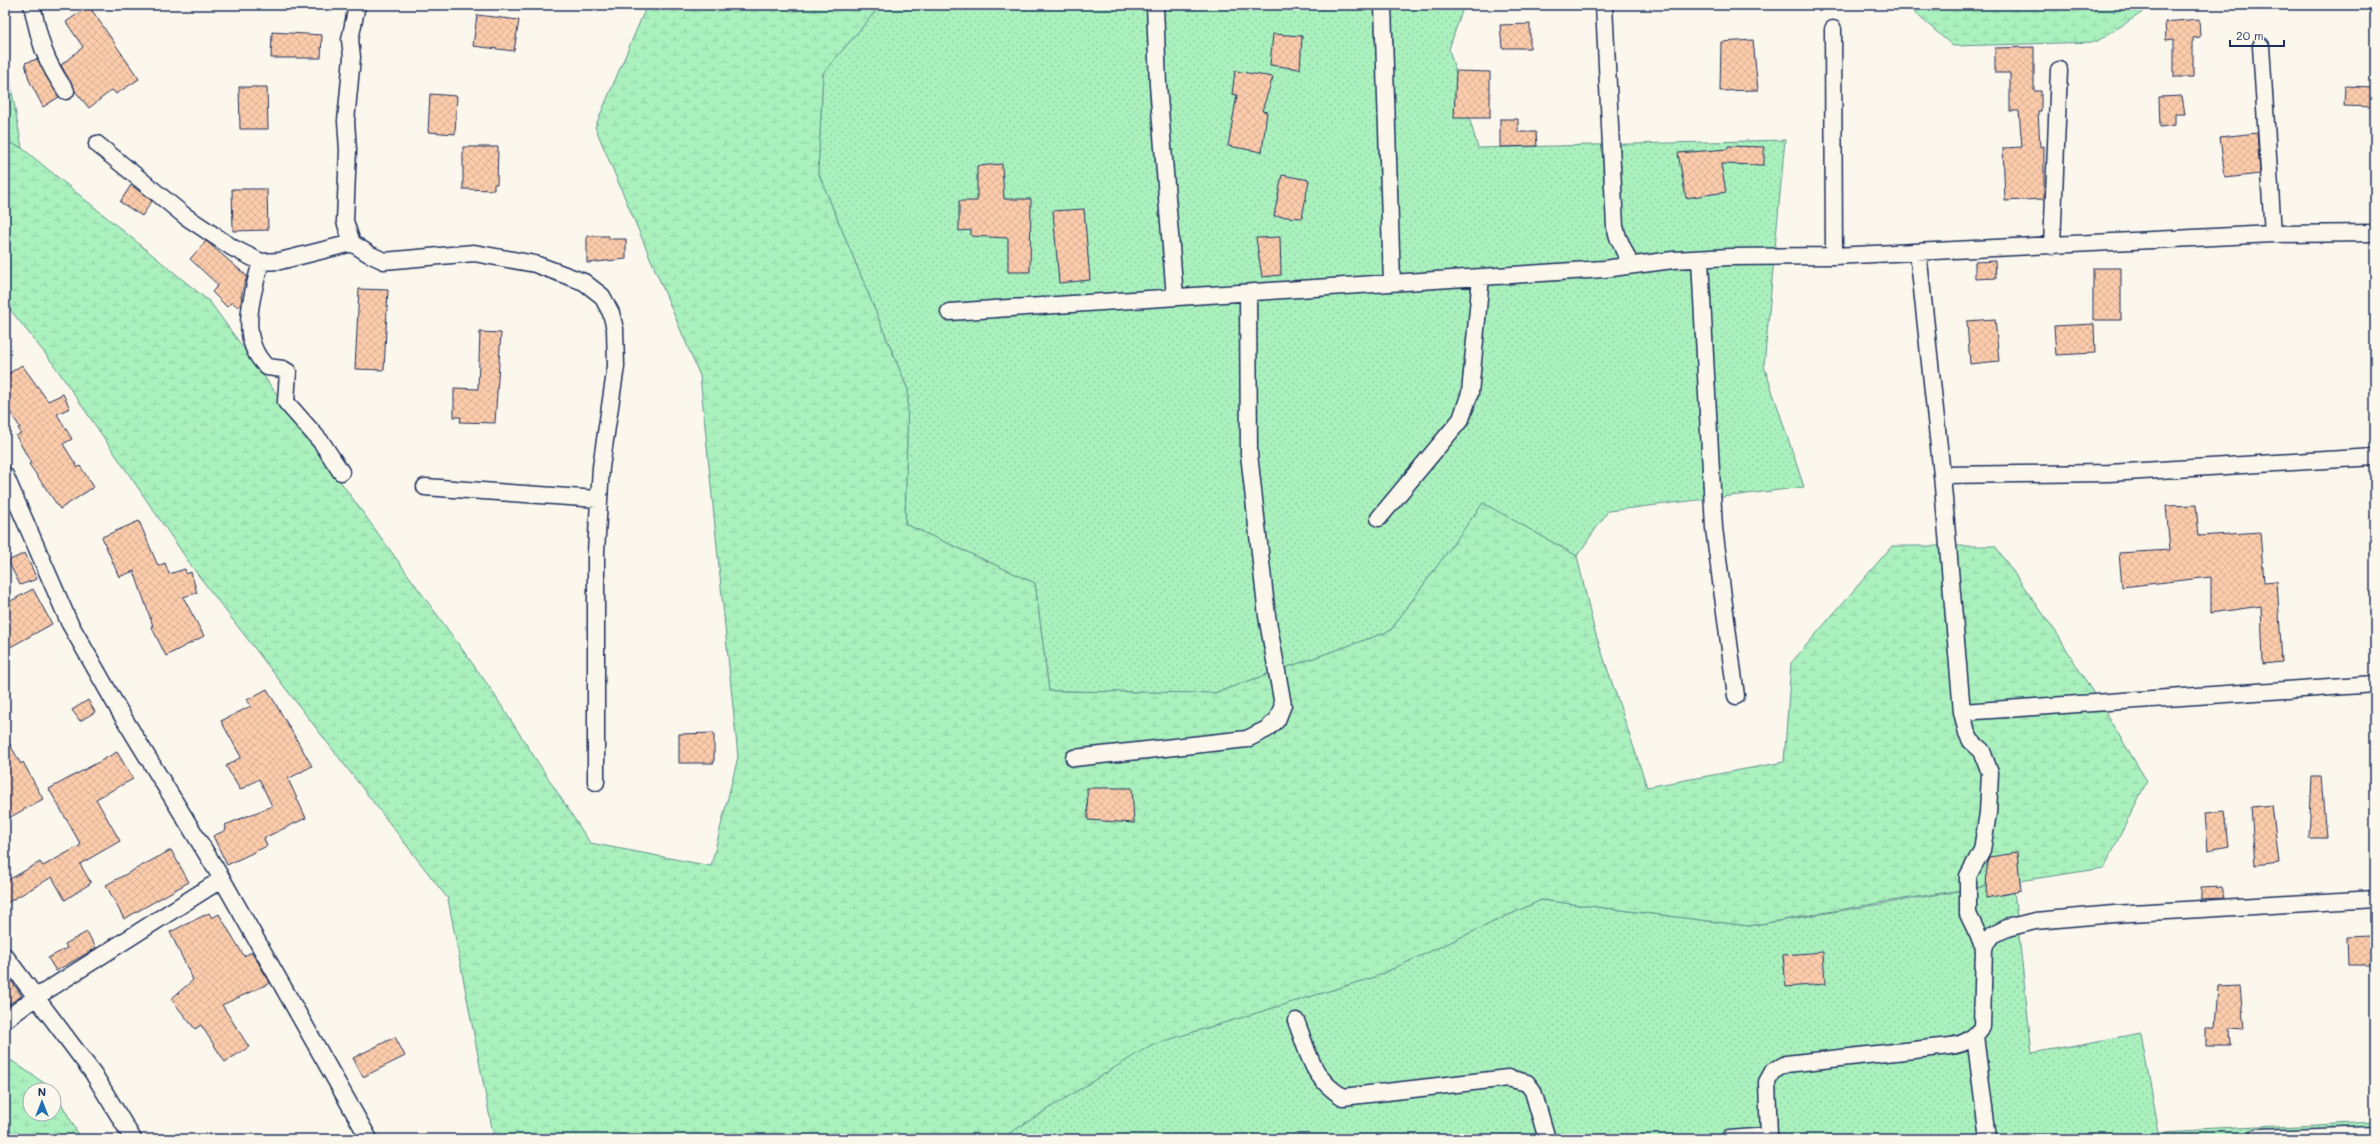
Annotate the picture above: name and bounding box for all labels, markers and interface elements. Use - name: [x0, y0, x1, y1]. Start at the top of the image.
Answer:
- scale bar: [2230, 22, 2284, 48]
- text: 20 m: [2236, 27, 2264, 43]
- north arrow: [22, 1082, 62, 1122]
- text: N: [38, 1084, 46, 1099]

